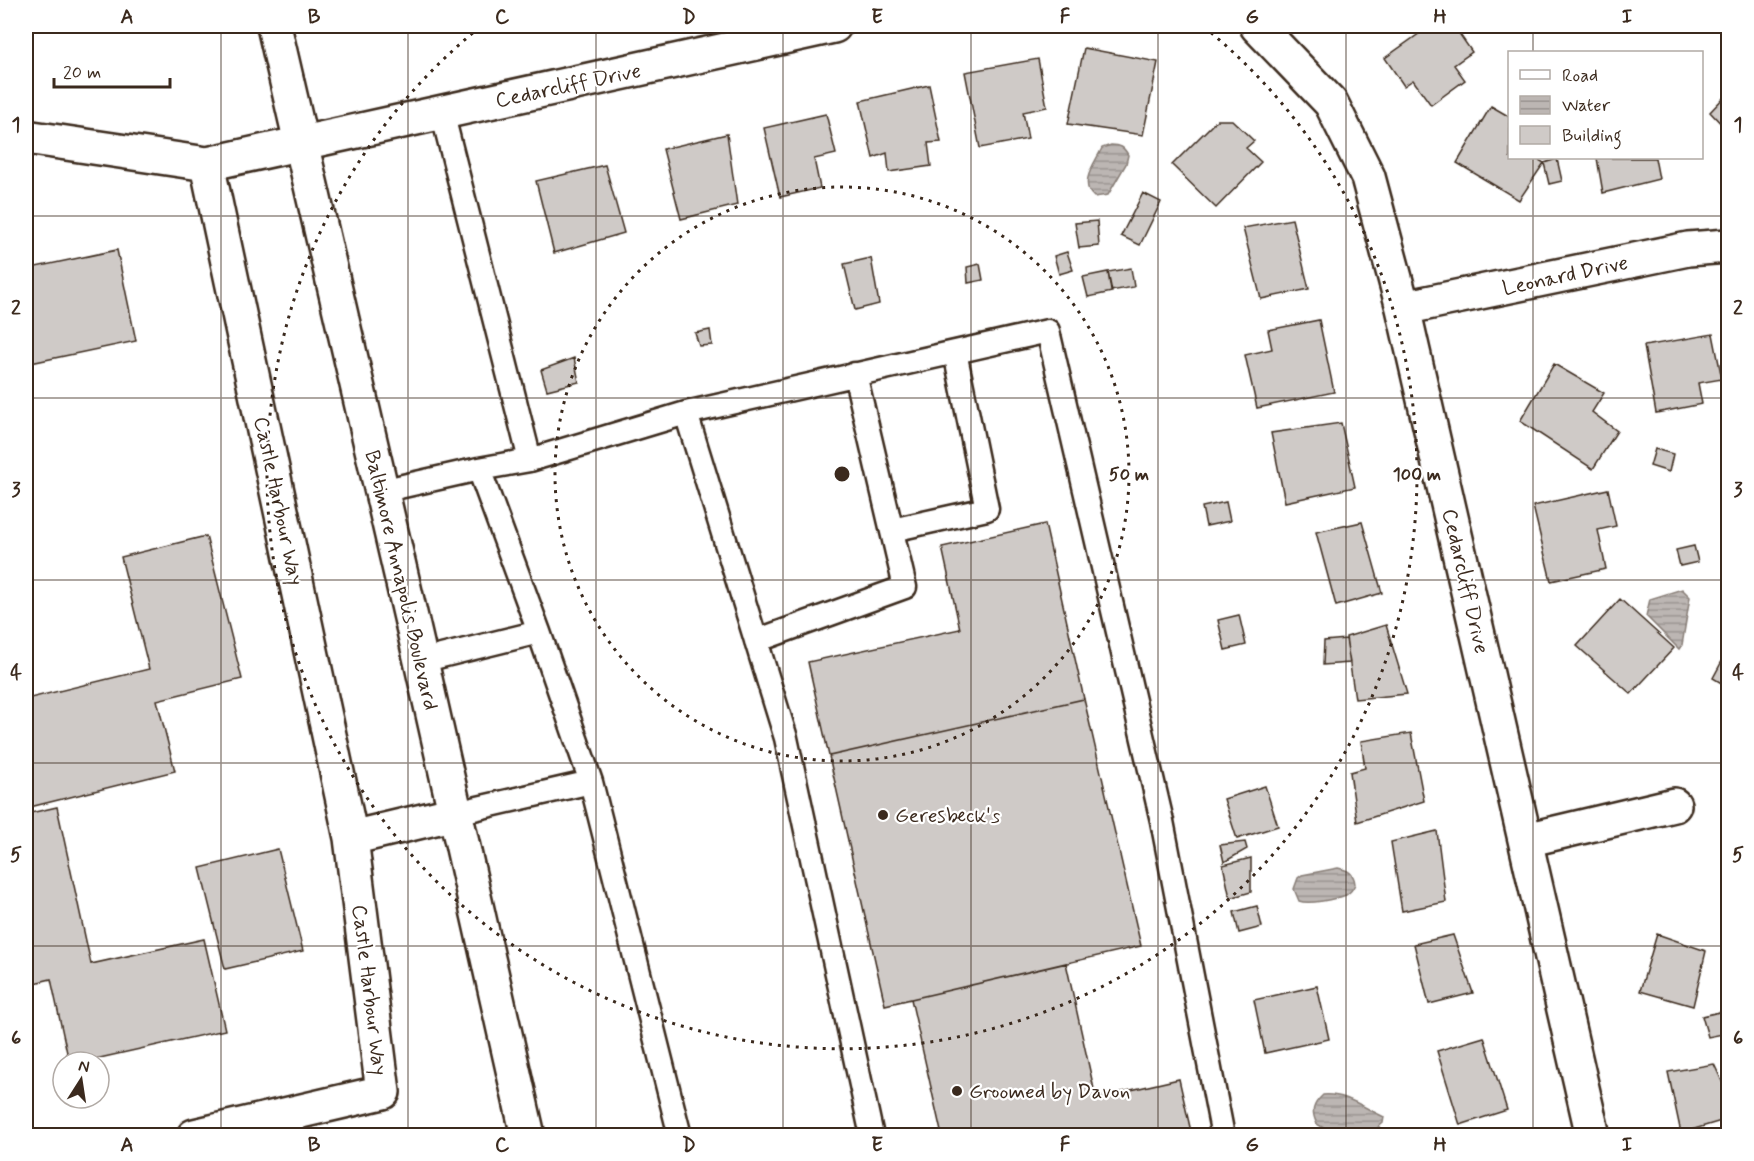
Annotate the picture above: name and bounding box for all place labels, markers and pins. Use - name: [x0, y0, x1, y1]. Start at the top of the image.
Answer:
- centre of rings: [832, 464, 852, 484]
- place label: Geresbeck's: [895, 802, 1000, 830]
- marker: Geresbeck's: [876, 808, 890, 822]
- place label: Groomed by Davon: [969, 1078, 1130, 1106]
- marker: Groomed by Davon: [950, 1084, 964, 1098]

